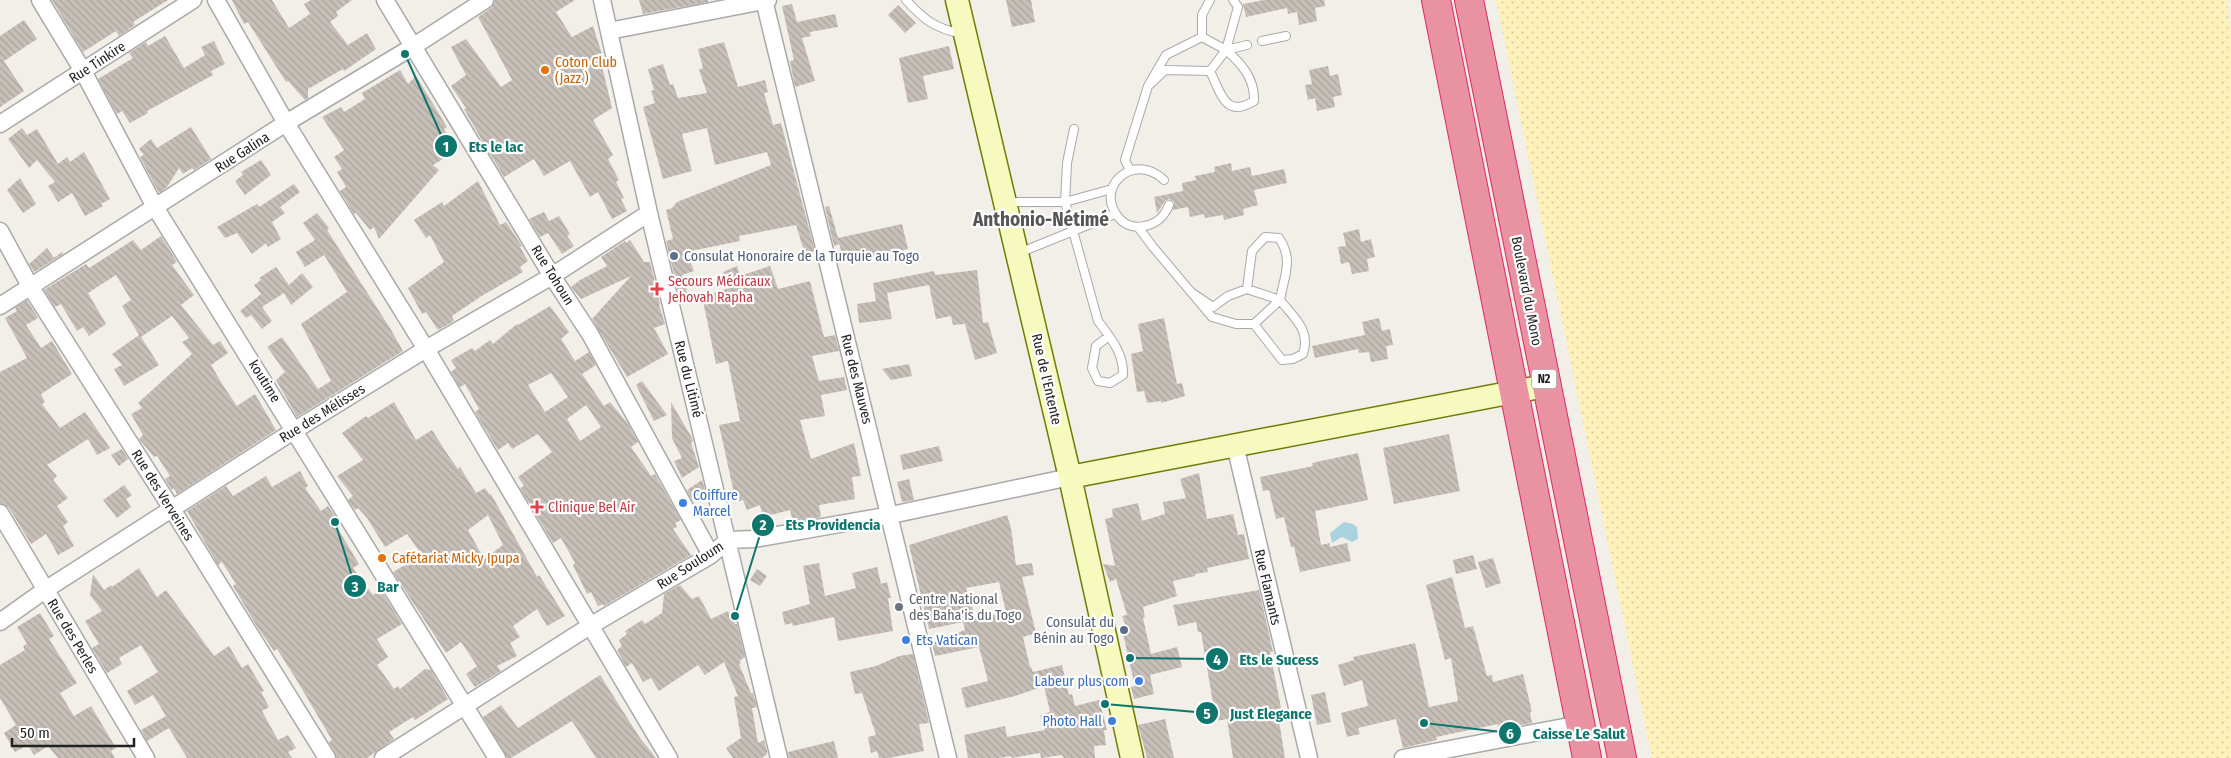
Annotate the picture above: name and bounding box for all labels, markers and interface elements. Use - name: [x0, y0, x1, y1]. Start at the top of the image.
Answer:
- street label: Rue Tinkire: [66, 38, 129, 87]
- place label: Coton Club (Jazz ): [555, 54, 617, 87]
- marker: Coton Club (Jazz ): [539, 64, 551, 76]
- street label: Rue Galina: [212, 129, 273, 176]
- callout: Ets le lac: [434, 131, 533, 161]
- text: 1: [443, 138, 449, 156]
- text: Ets le lac: [469, 138, 524, 156]
- district label: Anthonio-Nétimé: [972, 208, 1109, 231]
- street label: Boulevard du Mono: [1508, 235, 1545, 347]
- street label: Rue Tohoun: [527, 242, 578, 308]
- place label: Consulat Honoraire de la Turquie au Togo: [684, 248, 919, 265]
- marker: Consulat Honoraire de la Turquie au Togo: [668, 250, 680, 262]
- place label: Secours Médicaux Jehovah Rapha: [668, 273, 771, 306]
- marker: Secours Médicaux Jehovah Rapha: [650, 282, 664, 296]
- street label: Rue des Mauves: [837, 332, 876, 426]
- street label: Rue de l'Entente: [1028, 332, 1065, 426]
- street label: Rue du Litimé: [671, 339, 706, 419]
- street label: koutime: [245, 357, 284, 406]
- road number: N2: [1532, 369, 1556, 388]
- street label: Rue des Mélisses: [276, 380, 368, 447]
- street label: Rue des Verveines: [128, 447, 197, 544]
- place label: Coiffure Marcel: [693, 487, 738, 520]
- marker: Coiffure Marcel: [677, 497, 689, 509]
- place label: Clinique Bel Air: [548, 499, 636, 516]
- marker: Clinique Bel Air: [530, 500, 544, 514]
- callout: Ets Providencia: [751, 510, 891, 540]
- text: 2: [759, 516, 767, 534]
- text: Ets Providencia: [785, 516, 881, 534]
- street label: Rue Souloum: [654, 538, 727, 593]
- street label: Rue Flamants: [1251, 548, 1284, 627]
- place label: Cafétariat Micky Ipupa: [392, 550, 520, 567]
- marker: Cafétariat Micky Ipupa: [376, 552, 388, 564]
- callout: Bar: [342, 571, 408, 601]
- text: 3: [350, 578, 359, 596]
- text: Bar: [377, 578, 399, 596]
- place label: Centre National des Baha'is du Togo: [909, 591, 1022, 624]
- street label: Rue des Perles: [44, 596, 102, 677]
- marker: Centre National des Baha'is du Togo: [893, 601, 905, 613]
- place label: Consulat du Bénin au Togo: [1034, 614, 1114, 647]
- marker: Consulat du Bénin au Togo: [1118, 624, 1130, 636]
- place label: Ets Vatican: [916, 632, 978, 649]
- marker: Ets Vatican: [900, 634, 912, 646]
- callout: Ets le Sucess: [1205, 644, 1329, 674]
- text: 4: [1213, 651, 1221, 669]
- text: Ets le Sucess: [1239, 651, 1319, 669]
- place label: Labeur plus com: [1035, 673, 1129, 690]
- marker: Labeur plus com: [1133, 675, 1145, 687]
- callout: Just Elegance: [1195, 698, 1322, 728]
- text: 5: [1203, 705, 1211, 723]
- text: Just Elegance: [1229, 705, 1312, 723]
- place label: Photo Hall: [1043, 713, 1102, 730]
- marker: Photo Hall: [1106, 715, 1118, 727]
- scale bar: [12, 716, 135, 748]
- callout: Caisse Le Salut: [1498, 718, 1635, 748]
- text: 50 m: [20, 724, 50, 742]
- text: 6: [1506, 725, 1514, 743]
- text: Caisse Le Salut: [1533, 725, 1626, 743]

